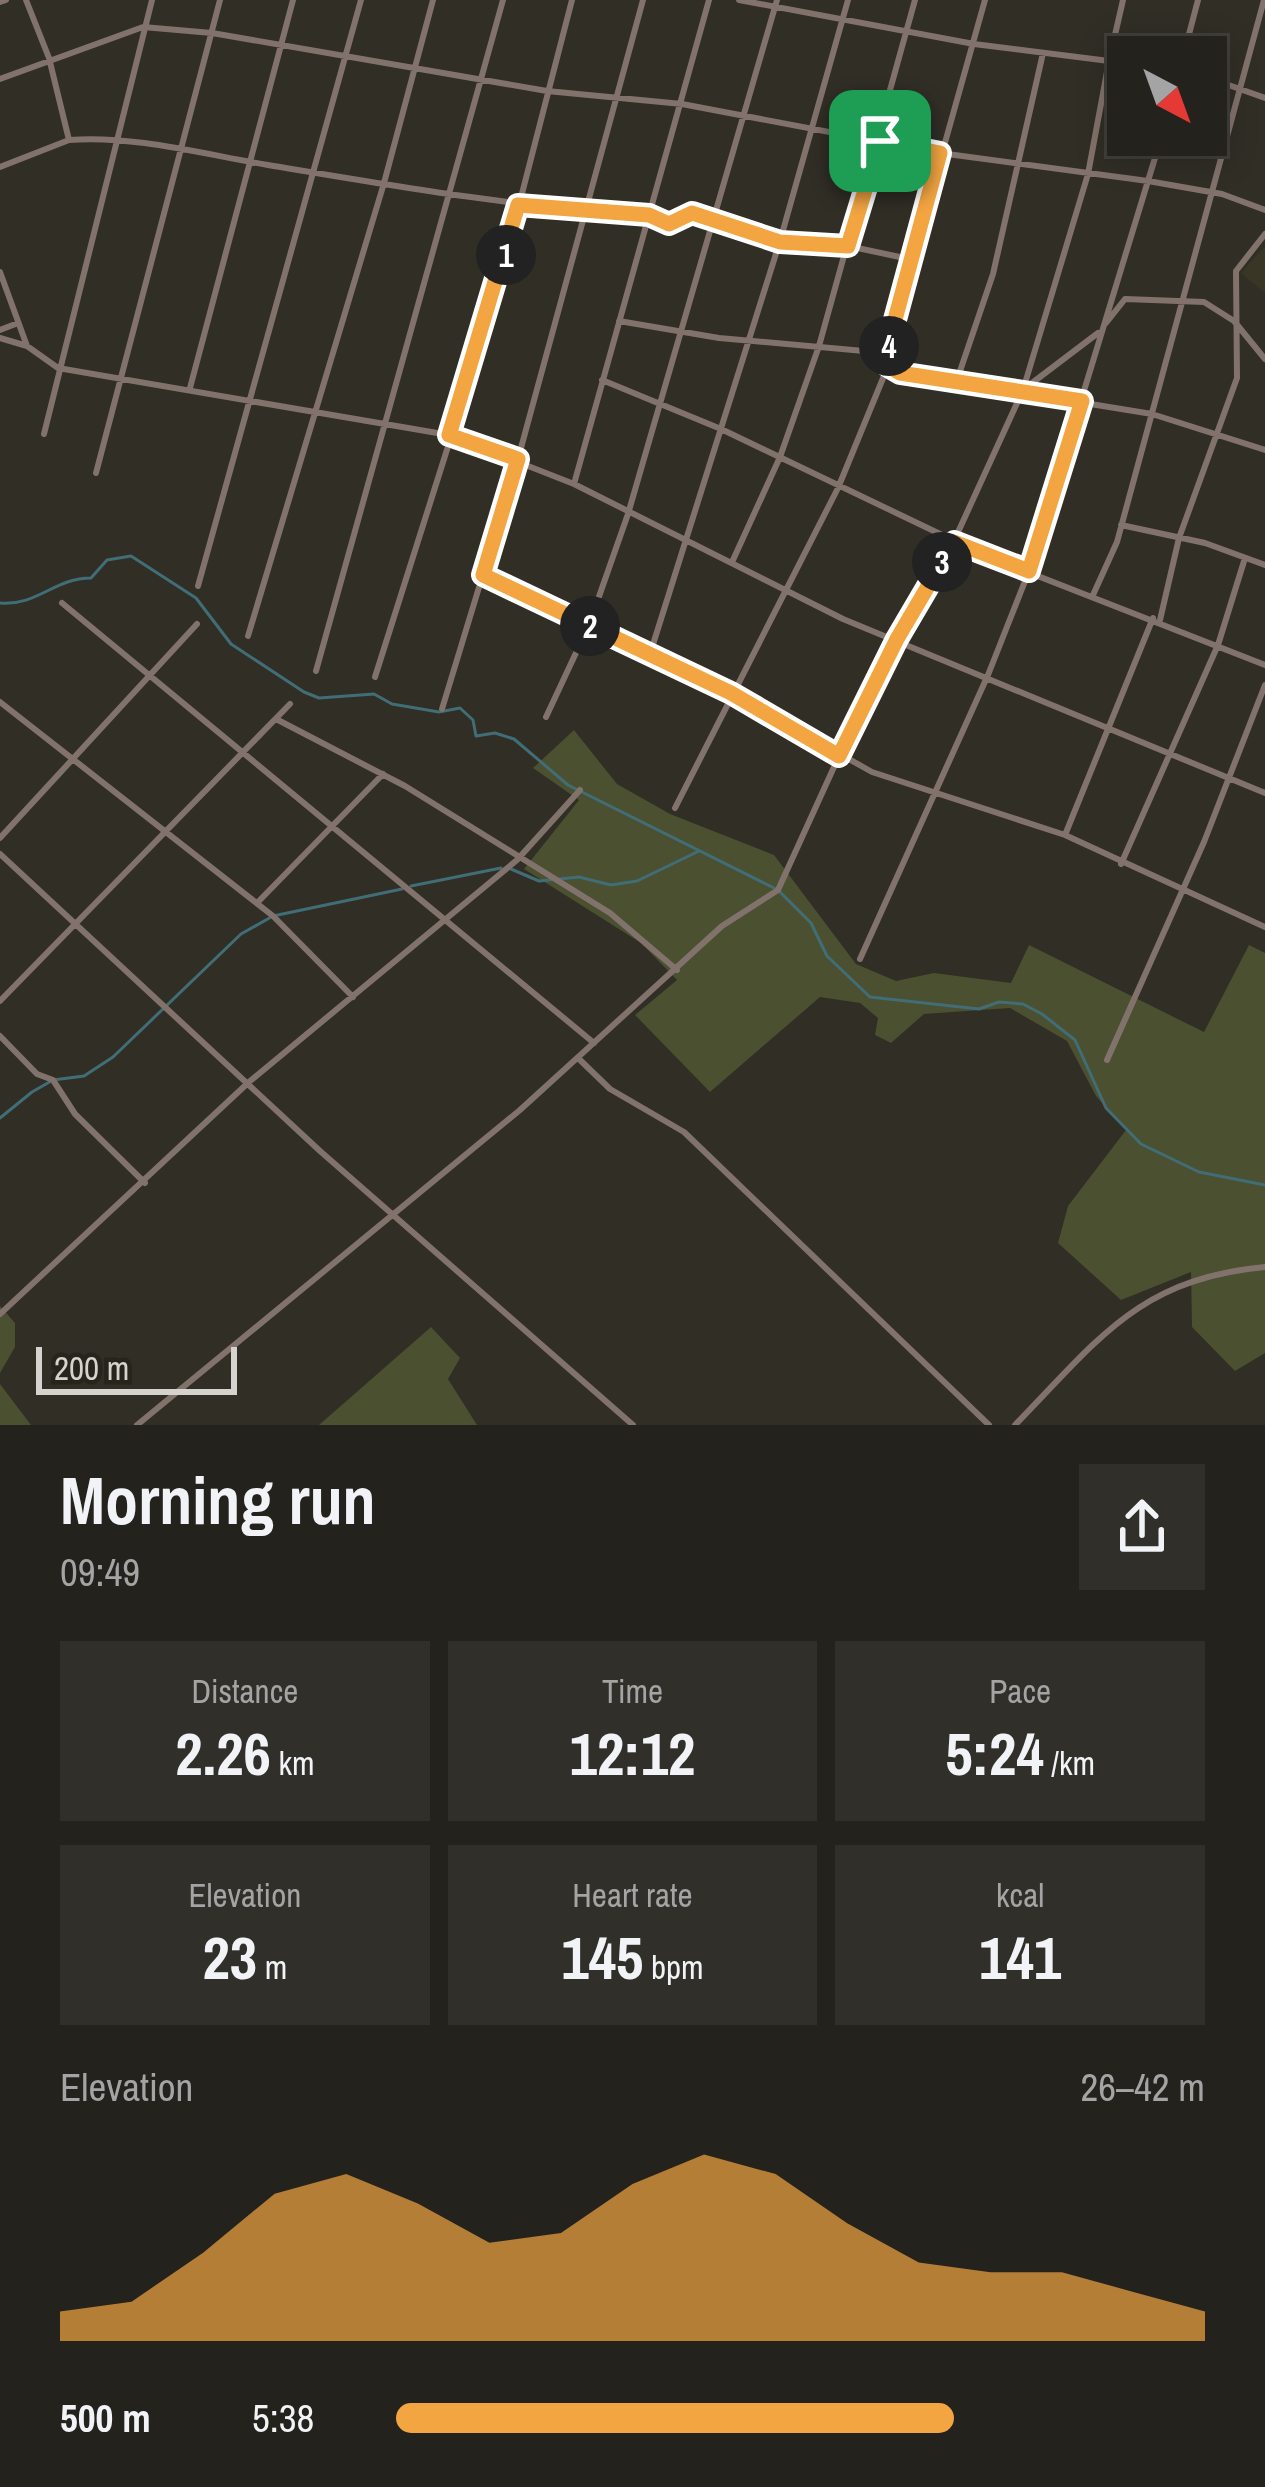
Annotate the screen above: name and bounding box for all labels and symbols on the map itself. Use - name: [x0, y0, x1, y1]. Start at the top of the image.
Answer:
- north arrow: [1107, 36, 1227, 156]
- pin: [829, 90, 931, 192]
- pin: 1: [476, 225, 536, 285]
- pin: 4: [859, 316, 919, 376]
- pin: 3: [912, 532, 972, 592]
- pin: 2: [560, 596, 620, 656]
- scale bar: [36, 1341, 237, 1394]

